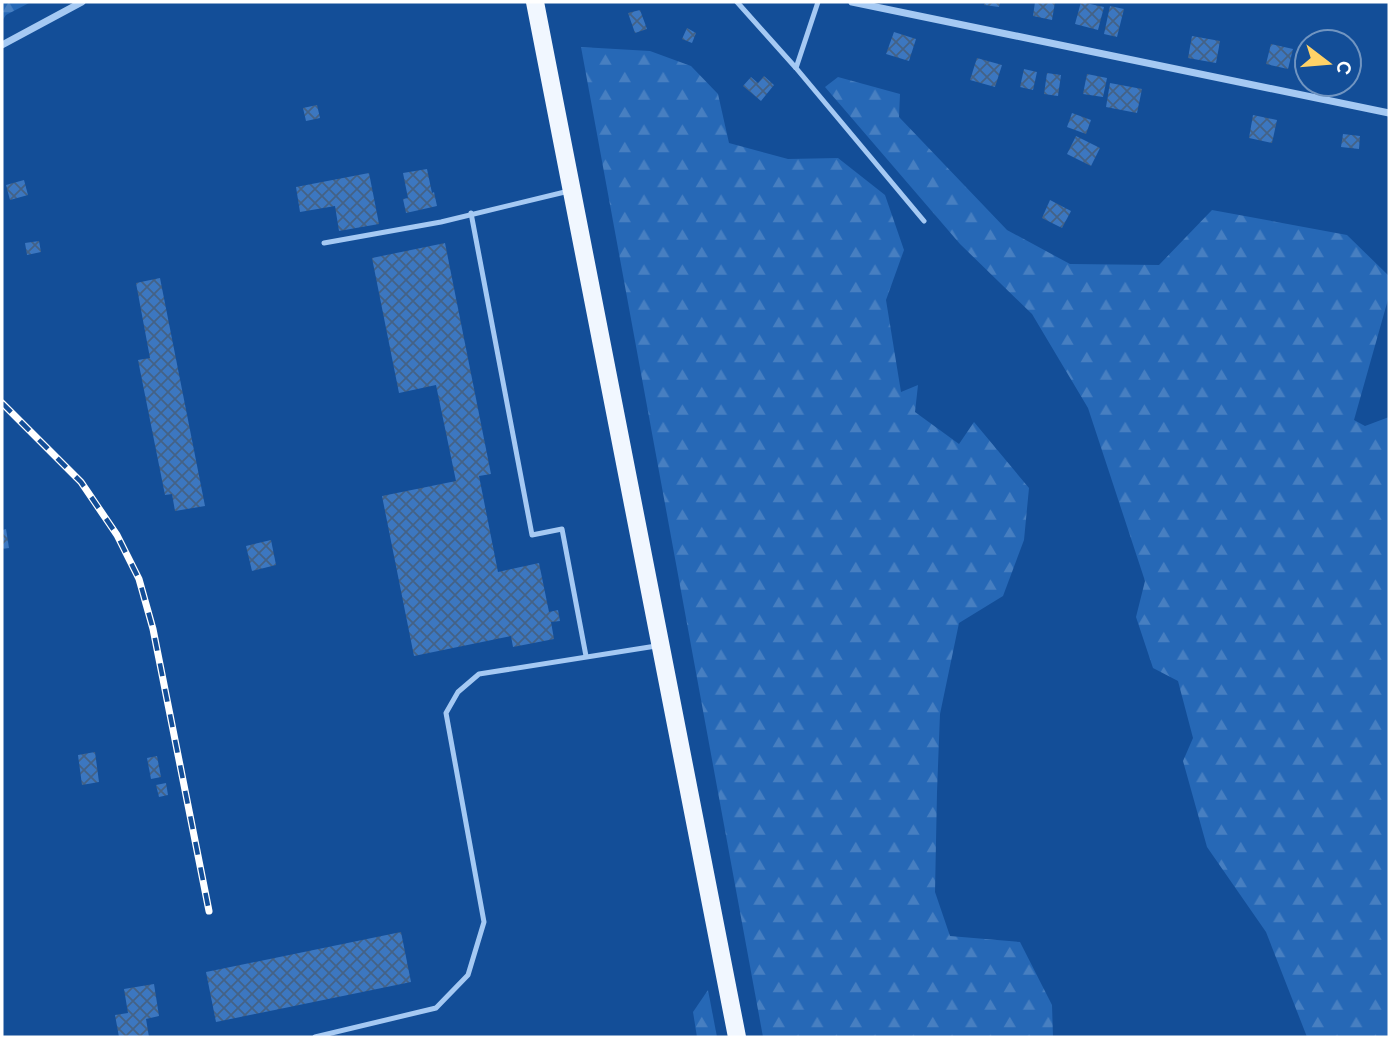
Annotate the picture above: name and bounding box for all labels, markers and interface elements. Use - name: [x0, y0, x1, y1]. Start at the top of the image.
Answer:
- north arrow: [1293, 28, 1363, 98]
- text: С: [1332, 58, 1357, 77]

